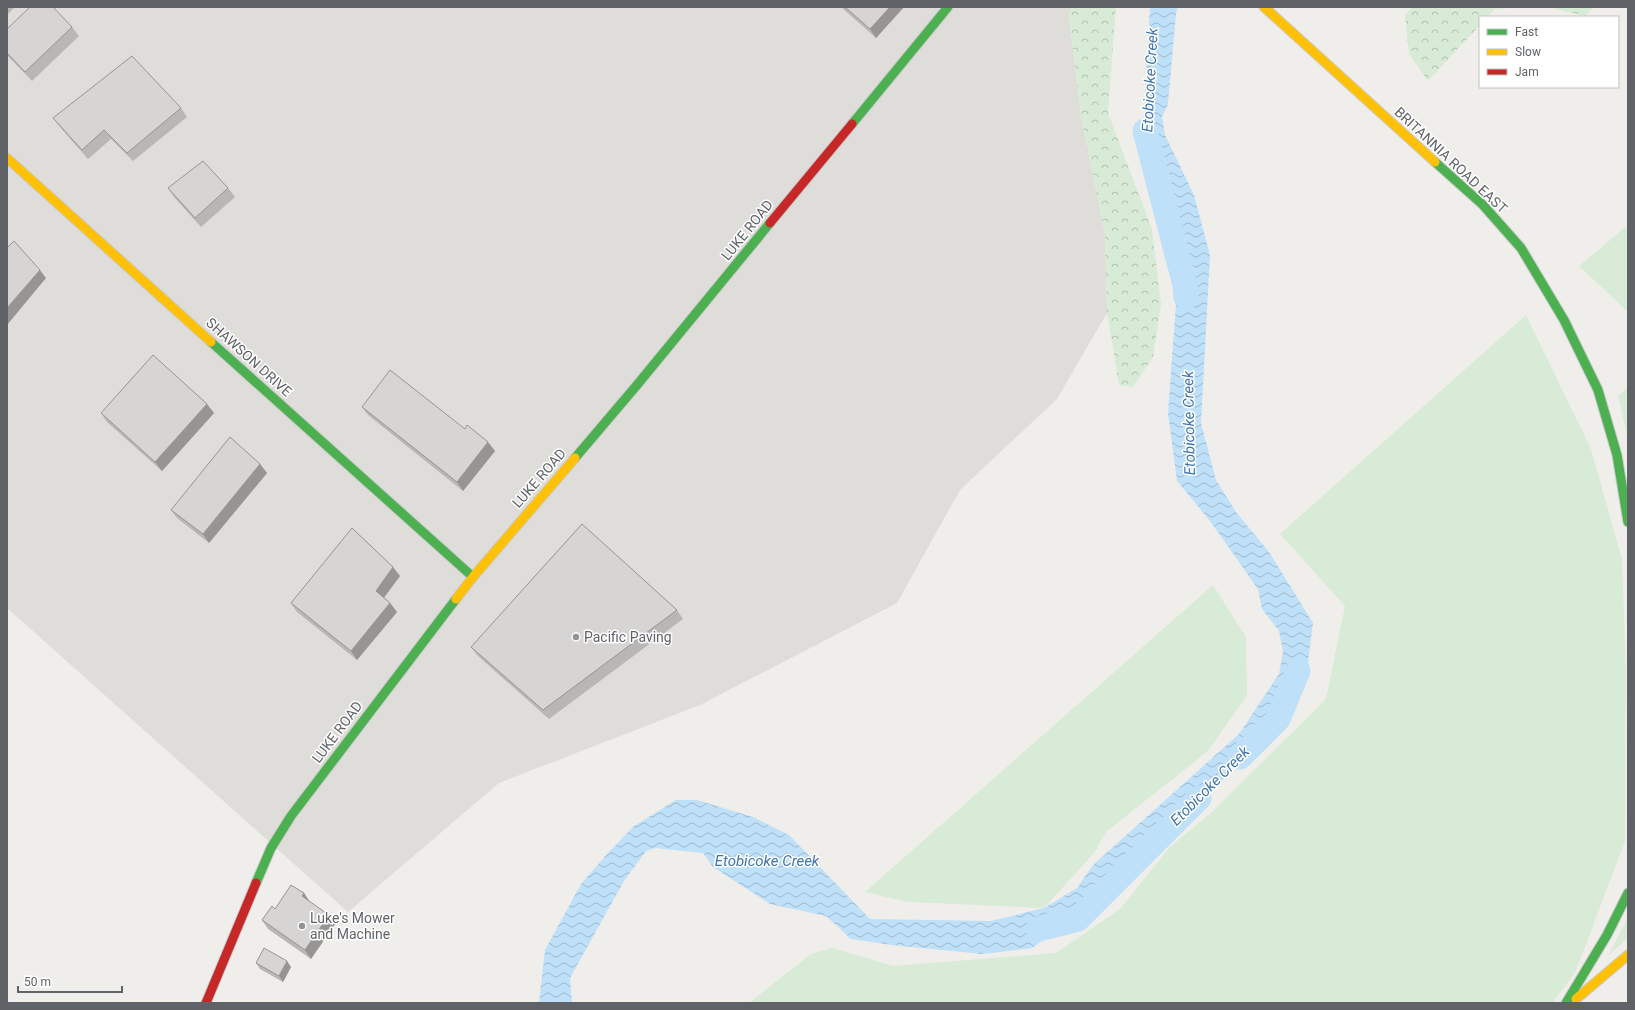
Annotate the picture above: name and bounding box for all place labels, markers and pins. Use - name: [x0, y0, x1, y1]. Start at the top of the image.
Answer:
- place label: Pacific Paving: [584, 629, 672, 645]
- marker: Pacific Paving: [571, 632, 581, 642]
- place label: Luke's Mower and Machine: [310, 910, 395, 942]
- marker: Luke's Mower and Machine: [297, 921, 307, 931]

